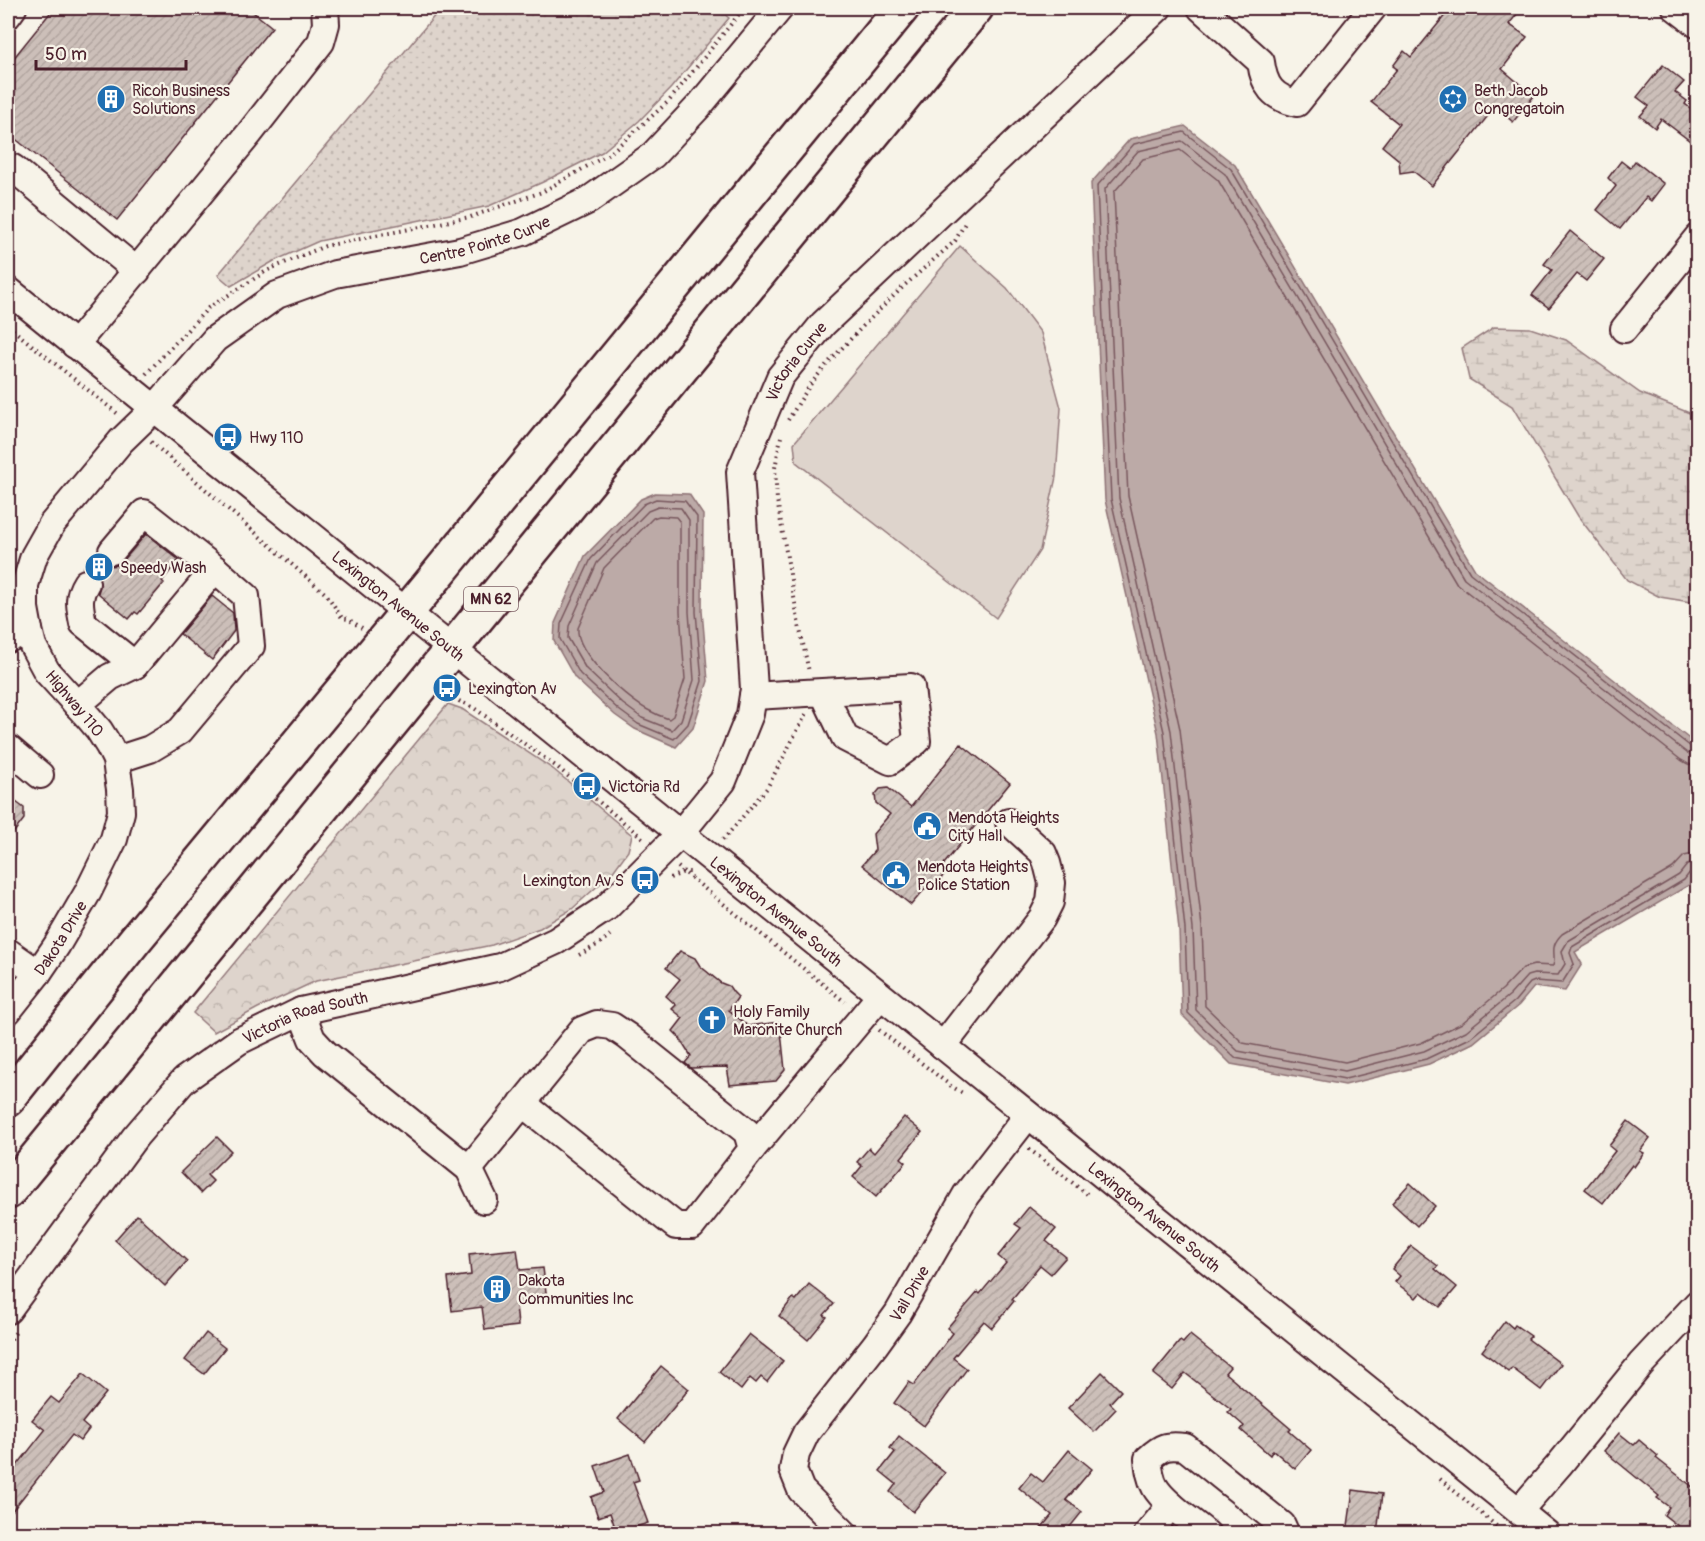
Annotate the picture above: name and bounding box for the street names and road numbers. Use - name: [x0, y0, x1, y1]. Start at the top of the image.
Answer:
- street label: Centre Pointe Curve: [418, 211, 554, 269]
- street label: Victoria Curve: [762, 318, 832, 405]
- street label: Lexington Avenue South: [327, 547, 468, 666]
- road number: MN 62: [464, 587, 518, 611]
- street label: Highway 110: [41, 666, 108, 741]
- street label: Lexington Avenue South: [705, 852, 846, 971]
- street label: Dakota Drive: [30, 897, 92, 980]
- street label: Victoria Road South: [240, 988, 370, 1049]
- street label: Lexington Avenue South: [1083, 1158, 1224, 1277]
- street label: Vail Drive: [886, 1262, 934, 1326]

